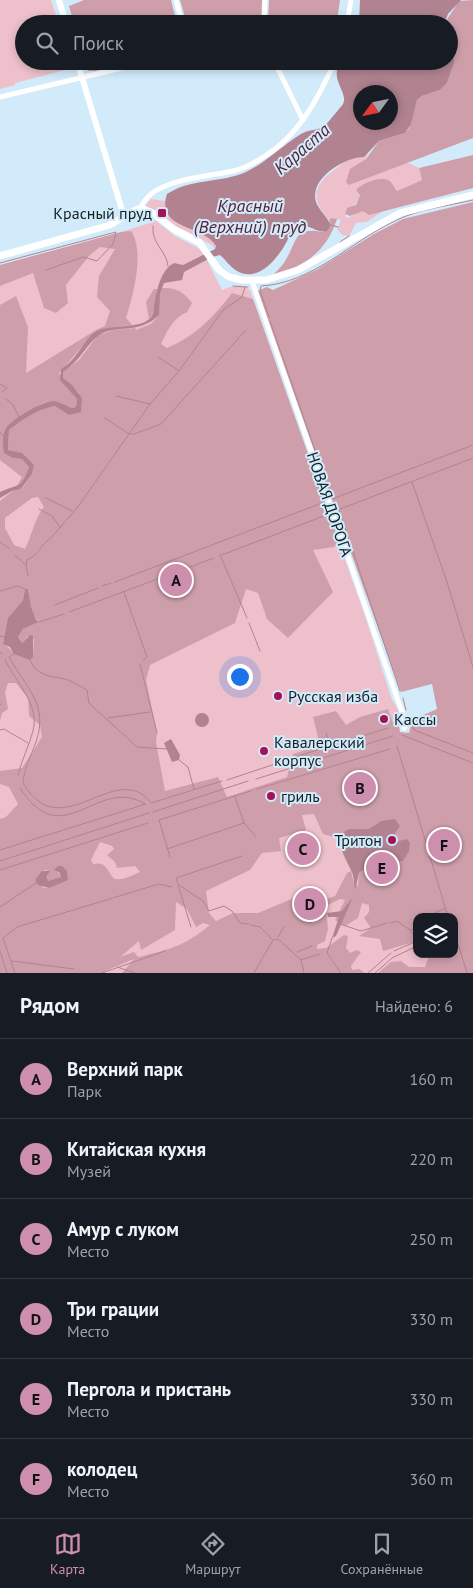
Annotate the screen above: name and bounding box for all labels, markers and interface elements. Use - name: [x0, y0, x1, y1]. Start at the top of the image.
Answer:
- search box: [15, 15, 458, 70]
- icon: search: [33, 29, 61, 57]
- text: Поиск: [73, 31, 124, 55]
- north arrow: [353, 85, 398, 130]
- water label: Караста: [269, 118, 335, 179]
- water label: Красный (Верхний) пруд: [194, 194, 306, 238]
- place label: Красный пруд: [53, 203, 152, 223]
- marker: Красный пруд: [156, 207, 168, 219]
- street label: НОВАЯ ДОРОГА: [303, 449, 358, 560]
- pin: A: [160, 561, 192, 599]
- your location: [227, 664, 253, 690]
- place label: Русская изба: [288, 686, 378, 706]
- marker: Русская изба: [272, 690, 284, 702]
- place label: Кассы: [394, 709, 436, 729]
- marker: Кассы: [378, 713, 390, 725]
- place label: Кавалерский корпус: [274, 732, 365, 770]
- marker: Кавалерский корпус: [258, 745, 270, 757]
- pin: B: [344, 769, 376, 807]
- place label: гриль: [281, 786, 320, 806]
- marker: гриль: [265, 790, 277, 802]
- pin: F: [428, 826, 460, 864]
- pin: C: [287, 830, 319, 868]
- place label: Тритон: [334, 830, 382, 850]
- marker: Тритон: [386, 834, 398, 846]
- pin: E: [366, 849, 398, 887]
- pin: D: [294, 885, 326, 923]
- map controls: [413, 913, 458, 958]
- button: layers: [413, 913, 458, 958]
- text: Рядом: [20, 992, 79, 1019]
- text: Найдено: 6: [375, 996, 453, 1016]
- text: Верхний парк: [67, 1057, 183, 1081]
- text: A: [31, 1069, 41, 1089]
- text: 160 m: [410, 1069, 453, 1089]
- text: Парк: [67, 1081, 102, 1101]
- text: Китайская кухня: [67, 1137, 206, 1161]
- text: B: [31, 1149, 41, 1169]
- text: 220 m: [410, 1149, 453, 1169]
- text: Музей: [67, 1161, 111, 1181]
- text: Амур с луком: [67, 1217, 179, 1241]
- text: C: [32, 1229, 40, 1249]
- text: 250 m: [410, 1229, 453, 1249]
- text: Место: [67, 1241, 109, 1261]
- text: Три грации: [67, 1297, 159, 1321]
- text: D: [31, 1309, 41, 1329]
- text: 330 m: [410, 1309, 453, 1329]
- text: Место: [67, 1321, 109, 1341]
- text: Пергола и пристань: [67, 1377, 231, 1401]
- text: E: [32, 1389, 40, 1409]
- text: 330 m: [410, 1389, 453, 1409]
- text: Место: [67, 1401, 109, 1421]
- text: колодец: [67, 1457, 137, 1481]
- text: F: [32, 1469, 40, 1489]
- text: 360 m: [410, 1469, 453, 1489]
- text: Место: [67, 1481, 109, 1501]
- tab: Карта: [50, 1530, 85, 1578]
- tab: Маршрут: [185, 1530, 241, 1578]
- tab: Сохранённые: [340, 1530, 423, 1578]

